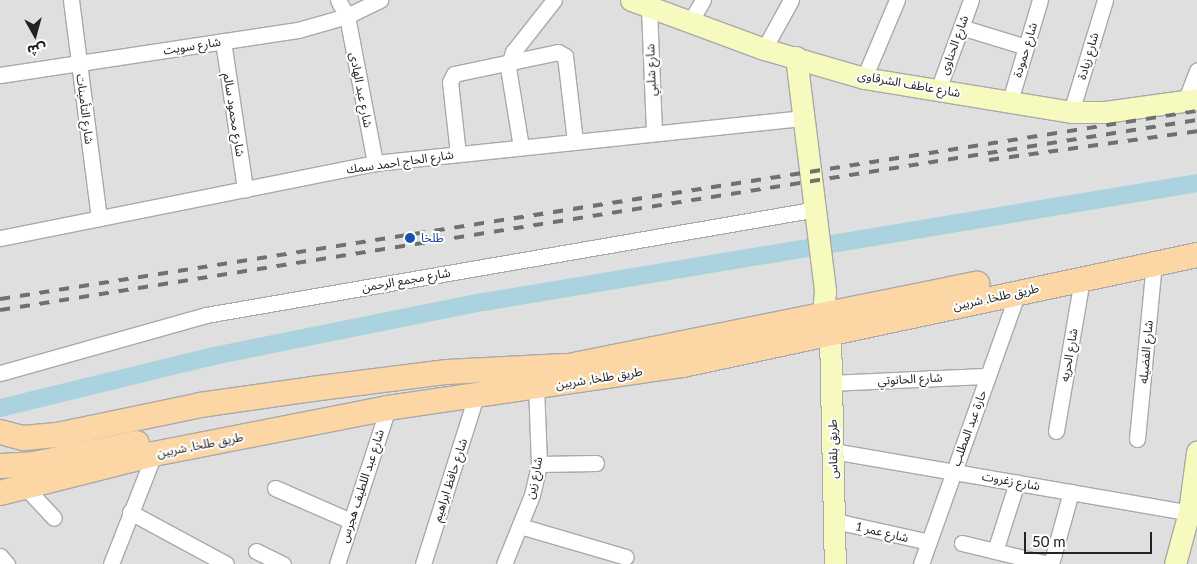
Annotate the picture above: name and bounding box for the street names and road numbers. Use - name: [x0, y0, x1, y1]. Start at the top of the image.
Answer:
- street label: شارع الحناوى: [937, 13, 971, 77]
- street label: شارع حمودة: [1010, 21, 1040, 79]
- street label: شارع زيادة: [1074, 31, 1102, 81]
- street label: شارع سويت: [162, 34, 222, 58]
- street label: شارع شلبي: [643, 44, 659, 96]
- street label: شارع عبد الهادى: [347, 51, 375, 129]
- street label: شارع عاطف الشرقاوى: [856, 68, 962, 100]
- street label: شارع محمود سالم: [220, 72, 248, 158]
- street label: شارع التأمينات: [74, 73, 96, 145]
- street label: شارع الحاج احمد سمك: [346, 147, 454, 177]
- street label: شارع مجمع الرحمن: [361, 265, 451, 295]
- street label: طريق طلخا, شربين: [952, 281, 1040, 313]
- street label: شارع الفضيله: [1136, 320, 1156, 384]
- street label: شارع الحريه: [1057, 327, 1081, 383]
- street label: طريق طلخا, شربين: [555, 364, 643, 392]
- street label: شارع الحانوتي: [877, 370, 943, 388]
- street label: حارة عبد المطلب: [949, 388, 989, 468]
- street label: طريق بلقاس: [825, 419, 841, 479]
- street label: شارع عبد اللطيف هجرس: [337, 428, 387, 544]
- street label: طريق طلخا, شربين: [156, 430, 244, 460]
- street label: شارع حافظ ابراهيم: [430, 436, 470, 524]
- street label: شارع زين: [523, 456, 545, 500]
- street label: شارع زغروت: [981, 469, 1041, 493]
- street label: شارع عمر 1: [854, 519, 910, 545]

